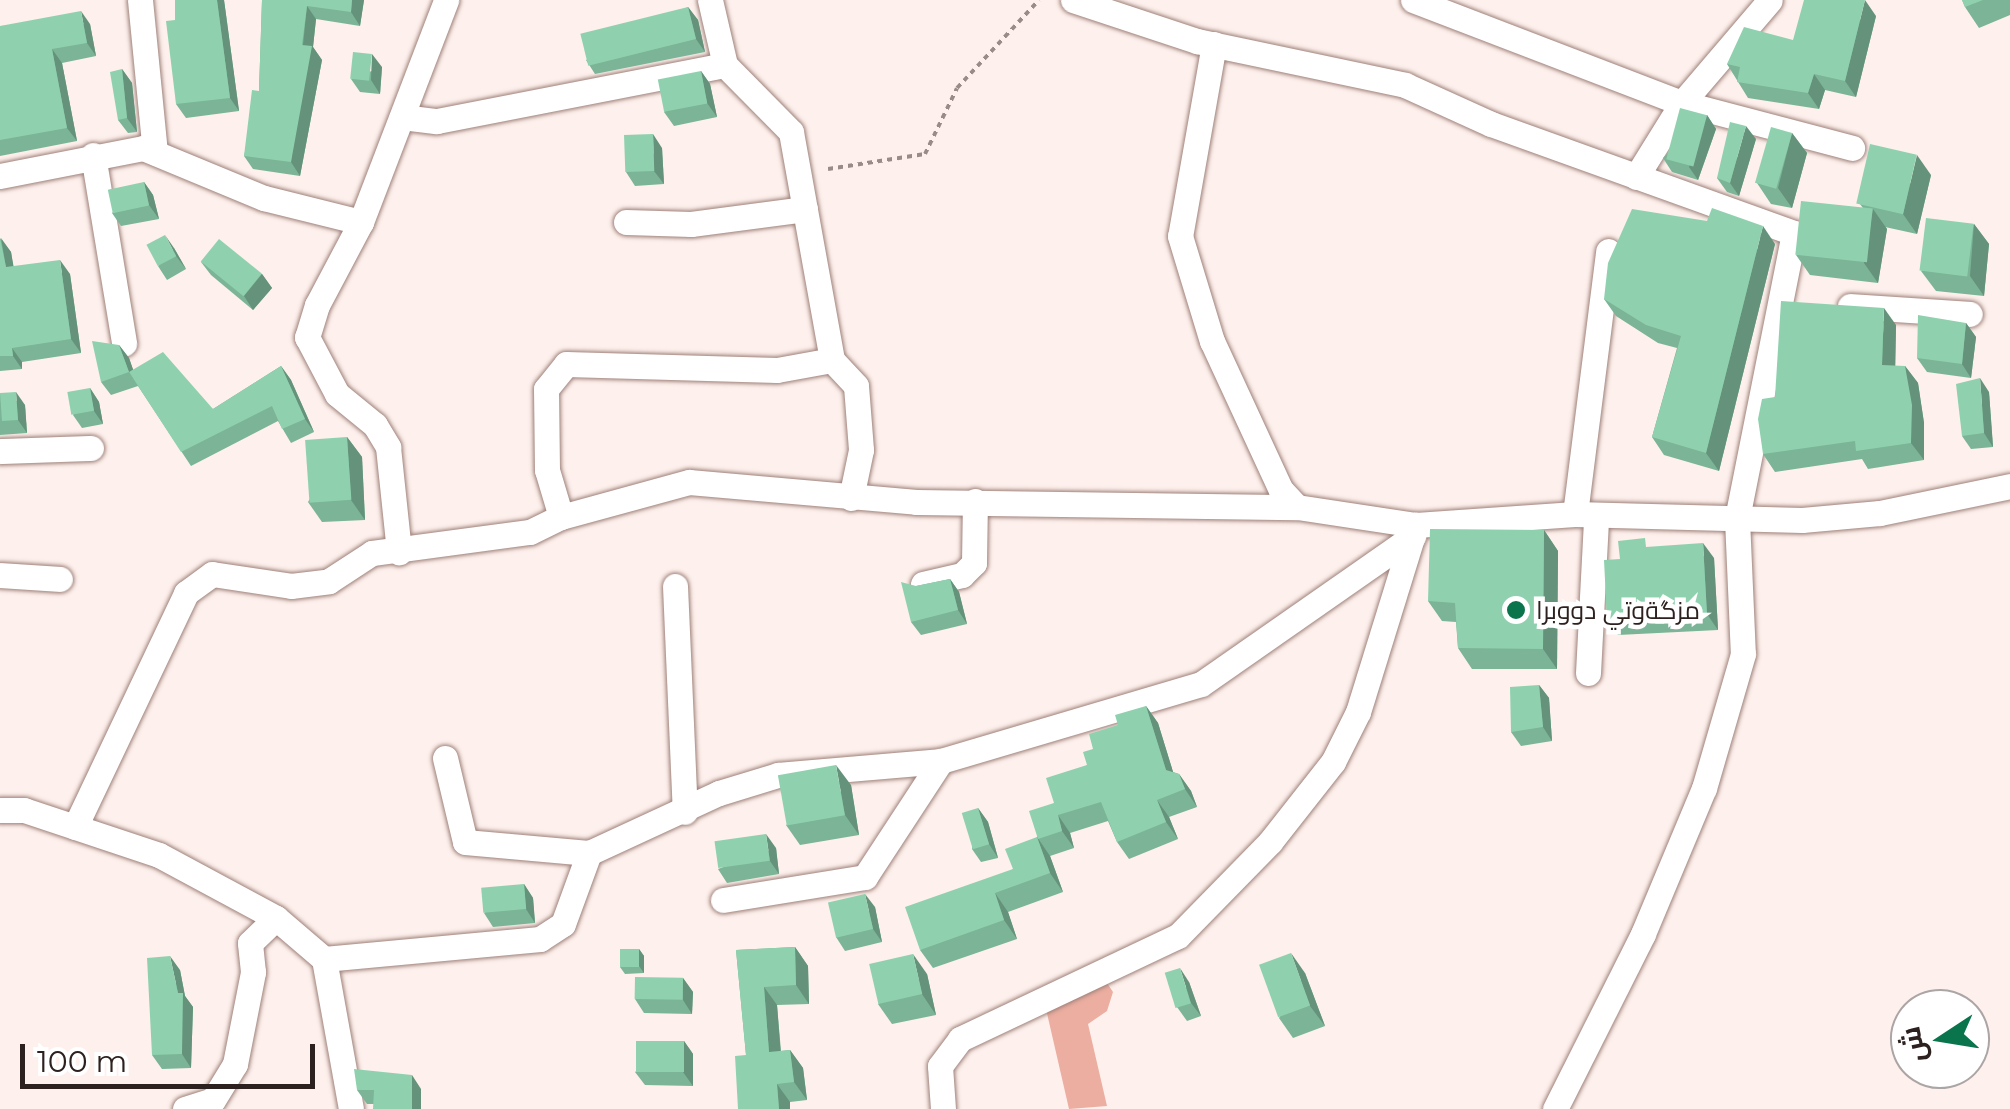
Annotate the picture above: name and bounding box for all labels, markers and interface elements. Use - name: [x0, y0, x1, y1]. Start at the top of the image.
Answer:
- place label: مزگةوتي دووبرا: [1536, 595, 1700, 625]
- marker: مزگةوتي دووبرا: [1505, 599, 1527, 621]
- north arrow: [1890, 989, 1990, 1089]
- scale bar: [25, 1024, 320, 1086]
- text: ش: [1892, 1024, 1933, 1066]
- text: 100 m: [37, 1043, 127, 1080]

